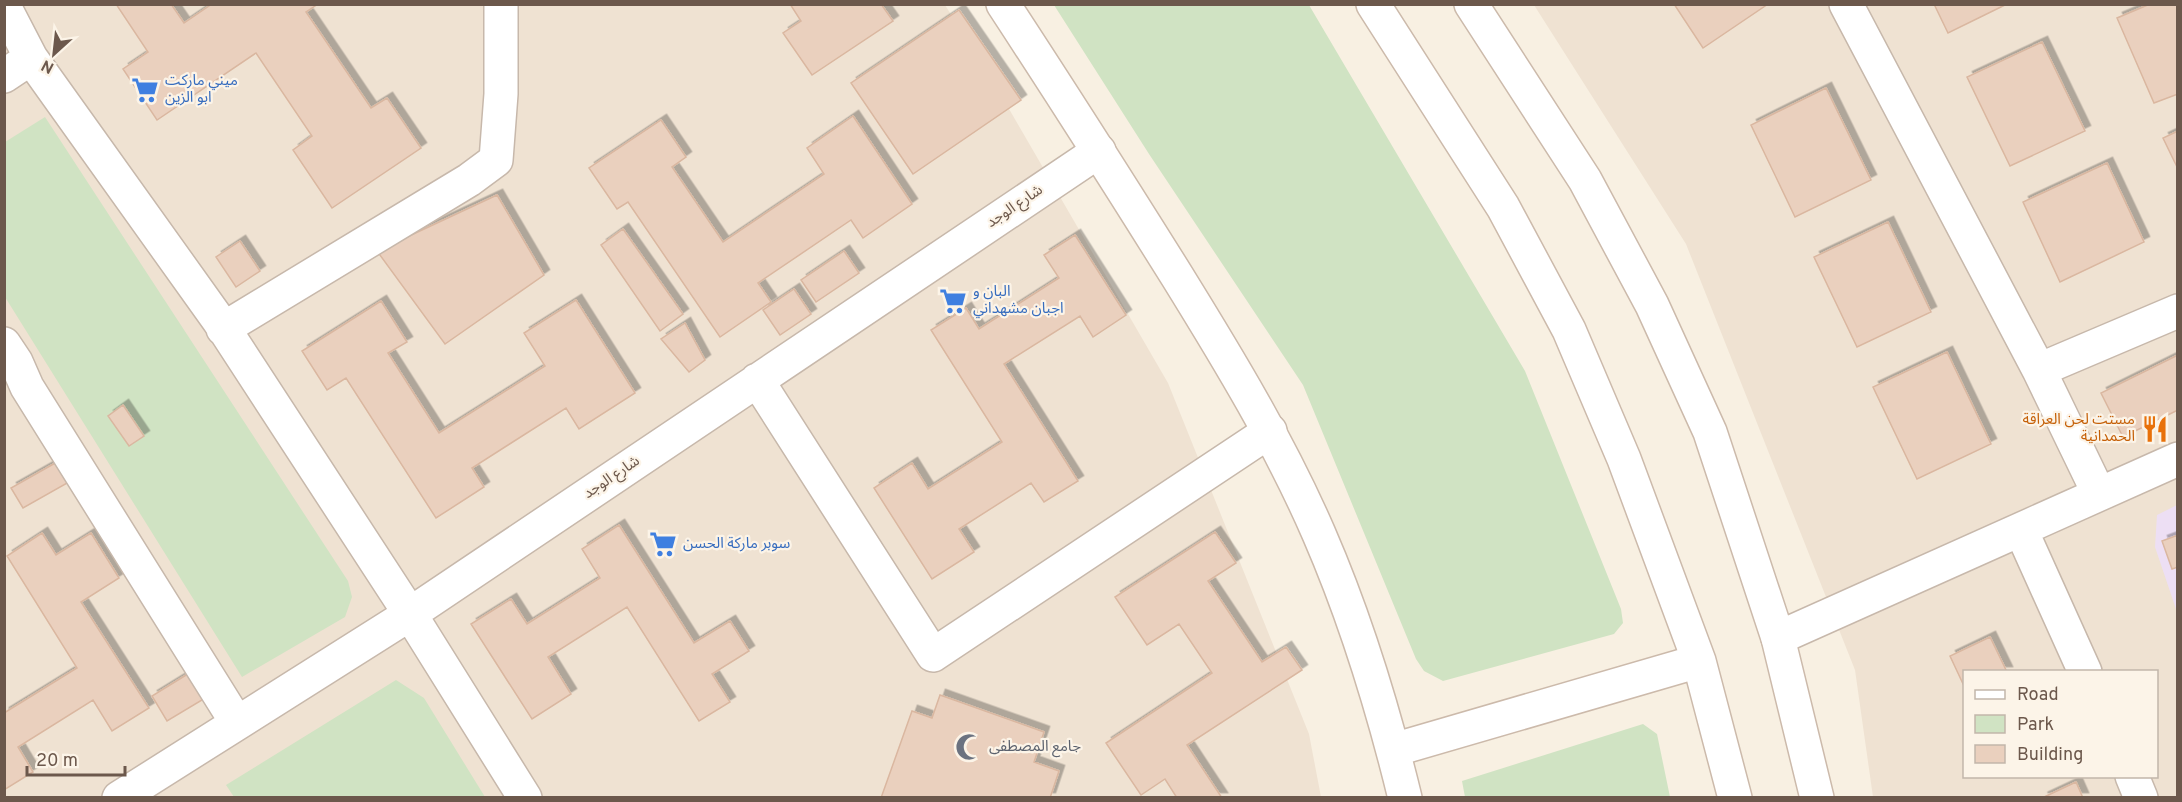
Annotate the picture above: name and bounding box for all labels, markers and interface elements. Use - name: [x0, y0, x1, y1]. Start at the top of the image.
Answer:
- north arrow: [24, 24, 84, 84]
- text: N: [38, 54, 58, 77]
- place label: ميني ماركت ابو الزين: [165, 72, 238, 108]
- supermarket icon: ميني ماركت ابو الزين: [130, 75, 160, 105]
- street label: شارع الوجد: [983, 181, 1048, 234]
- place label: البان و اجبان مشهداني: [973, 283, 1064, 319]
- supermarket icon: البان و اجبان مشهداني: [938, 286, 968, 316]
- place label: مستت لحن العراقة الحمدانية: [2023, 411, 2135, 447]
- restaurant icon: مستت لحن العراقة الحمدانية: [2140, 414, 2170, 444]
- street label: شارع الوجد: [580, 452, 645, 505]
- supermarket icon: سوبر ماركة الحسن: [648, 529, 678, 559]
- place label: سوبر ماركة الحسن: [683, 535, 790, 554]
- legend: [1963, 670, 2158, 778]
- text: Road: [2017, 684, 2059, 707]
- text: Park: [2017, 714, 2054, 737]
- mosque icon: جامع المصطفى: [954, 732, 984, 762]
- place label: جامع المصطفى: [989, 738, 1081, 758]
- scale bar: [27, 739, 124, 777]
- text: Building: [2017, 744, 2083, 767]
- text: 20 m: [36, 750, 78, 773]

